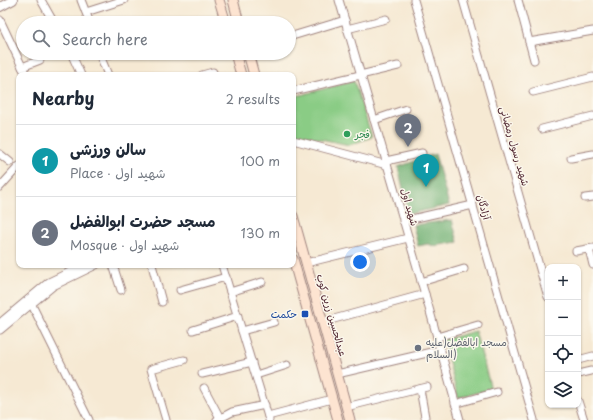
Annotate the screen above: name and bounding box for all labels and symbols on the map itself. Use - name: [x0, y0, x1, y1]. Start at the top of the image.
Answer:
- street label: شهید رسول رمضانی: [496, 104, 534, 188]
- pin: 2: [395, 114, 421, 147]
- place label: فجر: [354, 126, 370, 141]
- marker: فجر: [342, 129, 352, 139]
- pin: 1: [413, 154, 439, 187]
- street label: شهید اول: [398, 186, 423, 228]
- street label: آزادگان: [474, 193, 495, 222]
- your location: [350, 252, 370, 272]
- street label: عبدالحسین زرین کوب: [314, 272, 351, 358]
- place label: حکمت: [271, 306, 297, 321]
- marker: حکمت: [300, 309, 310, 319]
- place label: مسجد ابالفضل(علیه السلام): [426, 334, 507, 362]
- marker: مسجد ابالفضل(علیه السلام): [413, 343, 423, 353]

